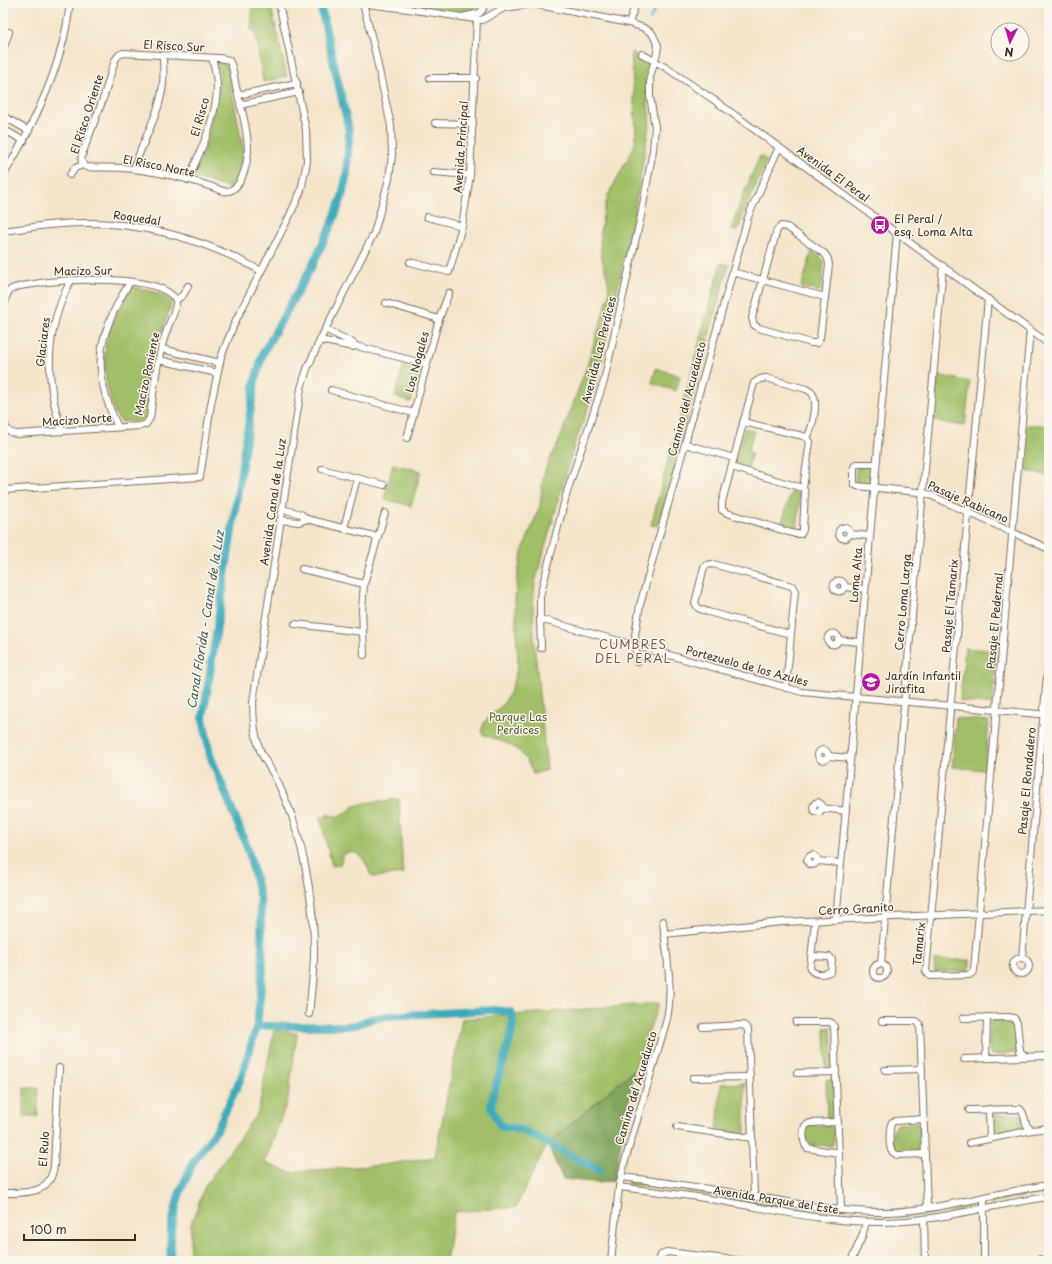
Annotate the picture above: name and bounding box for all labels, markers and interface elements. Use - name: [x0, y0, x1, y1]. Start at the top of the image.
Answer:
- north arrow: [990, 22, 1030, 62]
- street label: El Risco Sur: [143, 35, 206, 56]
- text: N: [1004, 44, 1014, 61]
- street label: El Risco Oriente: [66, 72, 107, 156]
- street label: El Risco: [186, 95, 213, 138]
- street label: Avenida Principal: [449, 100, 472, 194]
- street label: Avenida El Peral: [793, 141, 873, 206]
- street label: El Risco Norte: [122, 150, 197, 181]
- street label: Roquedal: [112, 206, 162, 229]
- place label: El Peral / esq. Loma Alta: [894, 210, 973, 240]
- bus stop icon: El Peral / esq. Loma Alta: [869, 214, 891, 236]
- street label: Macizo Sur: [54, 261, 113, 280]
- street label: Avenida Las Perdices: [577, 295, 620, 405]
- street label: Glaciares: [31, 316, 54, 368]
- street label: Los Nogales: [400, 329, 433, 394]
- street label: Macizo Poniente: [129, 330, 164, 417]
- street label: Camino del Acueducto: [663, 340, 710, 458]
- street label: Macizo Norte: [41, 409, 113, 430]
- street label: Avenida Canal de la Luz: [255, 437, 290, 566]
- street label: Pasaje Rabicano: [925, 476, 1011, 527]
- water label: Canal Florida - Canal de la Luz: [182, 528, 228, 710]
- street label: Loma Alta: [845, 546, 866, 603]
- street label: Cerro Loma Larga: [890, 552, 915, 651]
- street label: Pasaje El Tamarix: [937, 558, 962, 654]
- street label: Pasaje El Pedernal: [982, 572, 1007, 670]
- district label: CUMBRES DEL PERAL: [595, 635, 671, 667]
- street label: Portezuelo de los Azules: [684, 641, 810, 690]
- place label: Jardín Infantil Jirafita: [885, 667, 961, 697]
- school or university icon: Jardín Infantil Jirafita: [860, 671, 882, 693]
- park label: Parque Las Perdices: [489, 708, 547, 738]
- street label: Pasaje El Rondadero: [1013, 727, 1040, 835]
- street label: Cerro Granito: [818, 898, 894, 919]
- street label: Tamarix: [908, 921, 929, 966]
- street label: Camino del Acueducto: [610, 1029, 661, 1147]
- street label: El Rulo: [34, 1131, 53, 1167]
- street label: Avenida Parque del Este: [712, 1181, 840, 1218]
- scale bar: [24, 1216, 135, 1242]
- text: 100 m: [30, 1220, 67, 1238]

